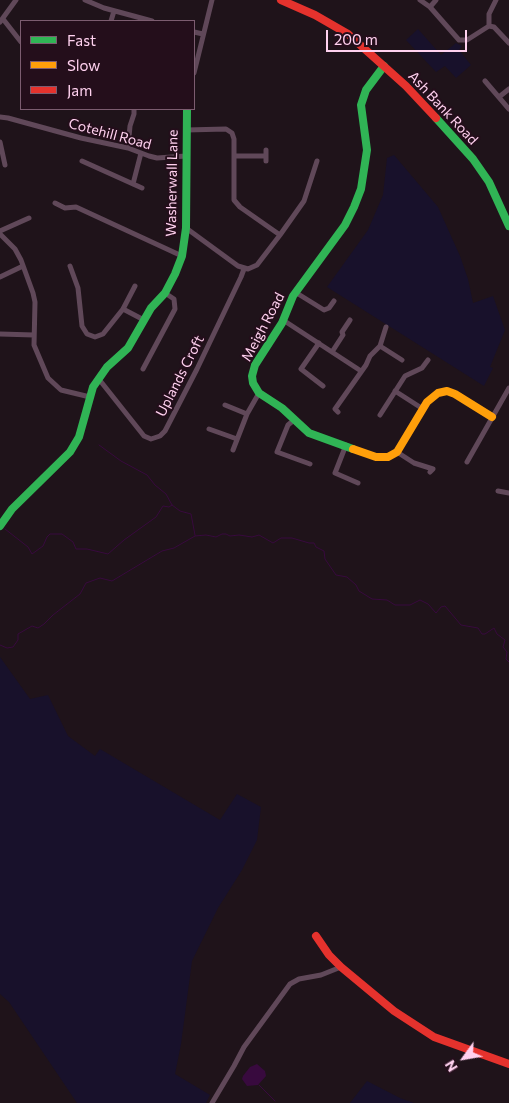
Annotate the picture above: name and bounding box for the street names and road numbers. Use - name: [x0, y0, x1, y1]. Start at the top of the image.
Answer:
- street label: Ash Bank Road: [405, 68, 481, 148]
- street label: Cotehill Road: [67, 115, 153, 153]
- street label: Washerwall Lane: [163, 129, 181, 237]
- street label: Meigh Road: [238, 290, 288, 364]
- street label: Uplands Croft: [152, 333, 208, 419]

